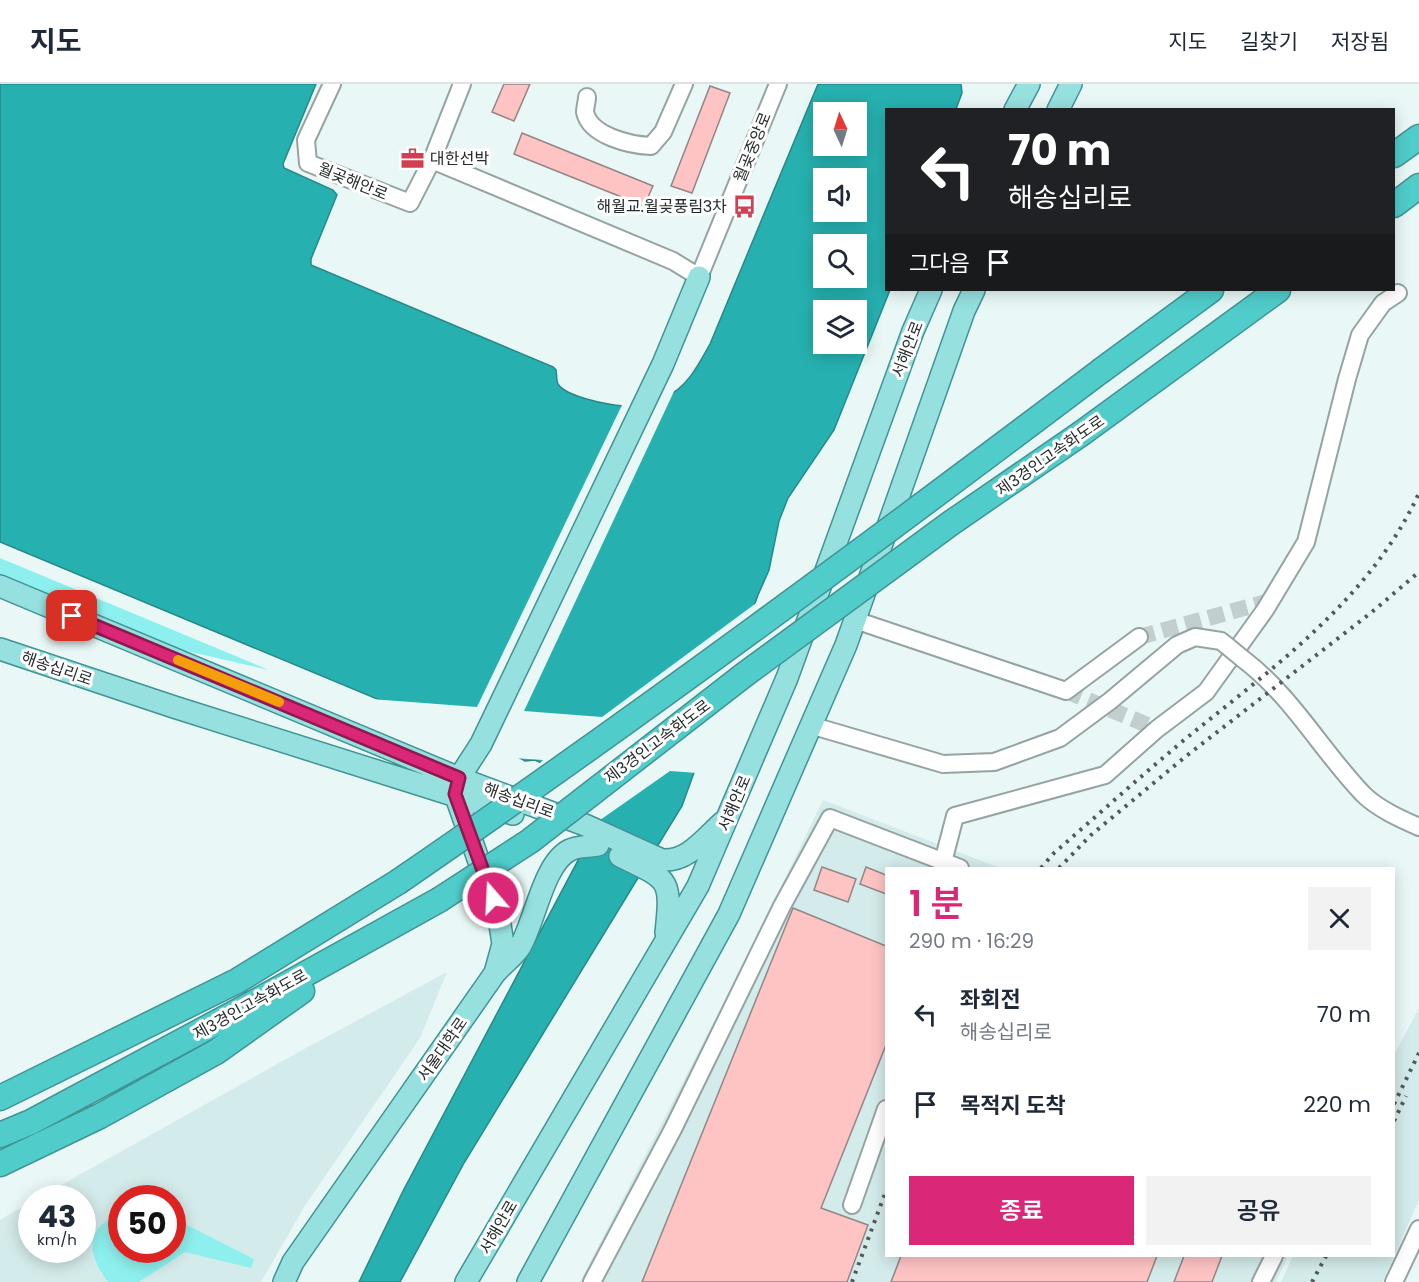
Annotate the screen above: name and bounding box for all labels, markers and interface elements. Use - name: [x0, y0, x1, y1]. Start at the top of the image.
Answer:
- text: 지도: [30, 22, 82, 61]
- text: 지도: [1168, 27, 1207, 56]
- text: 길찾기: [1240, 27, 1298, 56]
- text: 저장됨: [1331, 27, 1389, 56]
- north arrow: [813, 102, 867, 156]
- map controls: [813, 102, 867, 354]
- street label: 월곶중앙로: [728, 109, 777, 186]
- text: 70 m: [1008, 121, 1111, 180]
- icon: left: [909, 132, 987, 210]
- office icon: 대한선박: [399, 145, 425, 171]
- place label: 대한선박: [430, 147, 489, 170]
- street label: 월곶해안로: [314, 157, 391, 206]
- button: sound: [813, 168, 867, 222]
- text: 해송십리로: [1008, 179, 1132, 216]
- bus stop icon: 해월교.월곶풍림3차: [732, 193, 758, 219]
- place label: 해월교.월곶풍림3차: [596, 195, 727, 218]
- button: search: [813, 234, 867, 288]
- icon: arrive: [982, 246, 1015, 279]
- text: 그다음: [909, 248, 970, 279]
- button: layers: [813, 300, 867, 354]
- street label: 서해안로: [886, 317, 929, 381]
- street label: 제3경인고속화도로: [992, 409, 1109, 501]
- pin: [46, 590, 97, 641]
- icon: arrive: [55, 599, 88, 632]
- street label: 해송십리로: [18, 646, 96, 691]
- street label: 제3경인고속화도로: [600, 694, 715, 789]
- street label: 서해안로: [712, 771, 757, 835]
- street label: 해송십리로: [480, 777, 558, 824]
- position arrow: [461, 866, 525, 930]
- text: 1 분: [909, 878, 964, 929]
- button: close: [1308, 887, 1371, 950]
- text: 290 m · 16:29: [909, 927, 1034, 955]
- street label: 제3경인고속화도로: [189, 963, 312, 1045]
- text: 좌회전: [960, 984, 1021, 1015]
- icon: left: [909, 998, 942, 1031]
- text: 70 m: [1317, 999, 1371, 1030]
- street label: 서울대학로: [412, 1012, 473, 1086]
- text: 해송십리로: [960, 1018, 1052, 1046]
- icon: arrive: [909, 1088, 942, 1121]
- text: 220 m: [1303, 1089, 1371, 1120]
- text: 목적지 도착: [960, 1090, 1066, 1121]
- button: 종료: [909, 1176, 1134, 1245]
- button: 공유: [1146, 1176, 1371, 1245]
- speed limit sign: 50: [108, 1185, 186, 1263]
- text: 43: [38, 1195, 76, 1238]
- street label: 서해안로: [474, 1196, 523, 1259]
- text: km/h: [37, 1229, 77, 1250]

